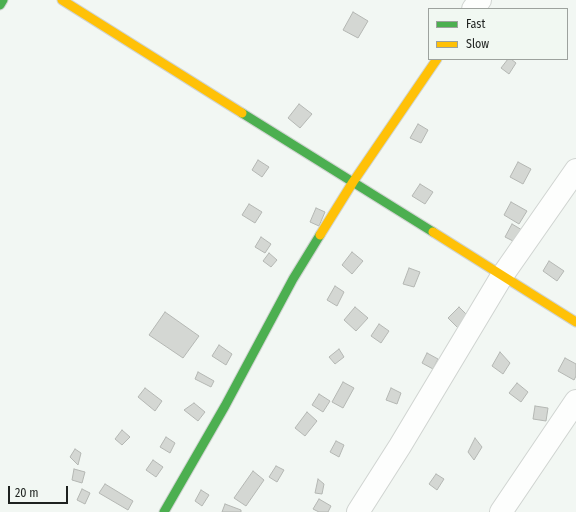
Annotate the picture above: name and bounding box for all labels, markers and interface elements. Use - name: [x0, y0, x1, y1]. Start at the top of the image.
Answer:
- legend: [428, 8, 568, 60]
- text: Fast: [466, 17, 485, 31]
- text: Slow: [466, 37, 489, 51]
- scale bar: [10, 478, 70, 504]
- text: 20 m: [15, 486, 39, 500]

